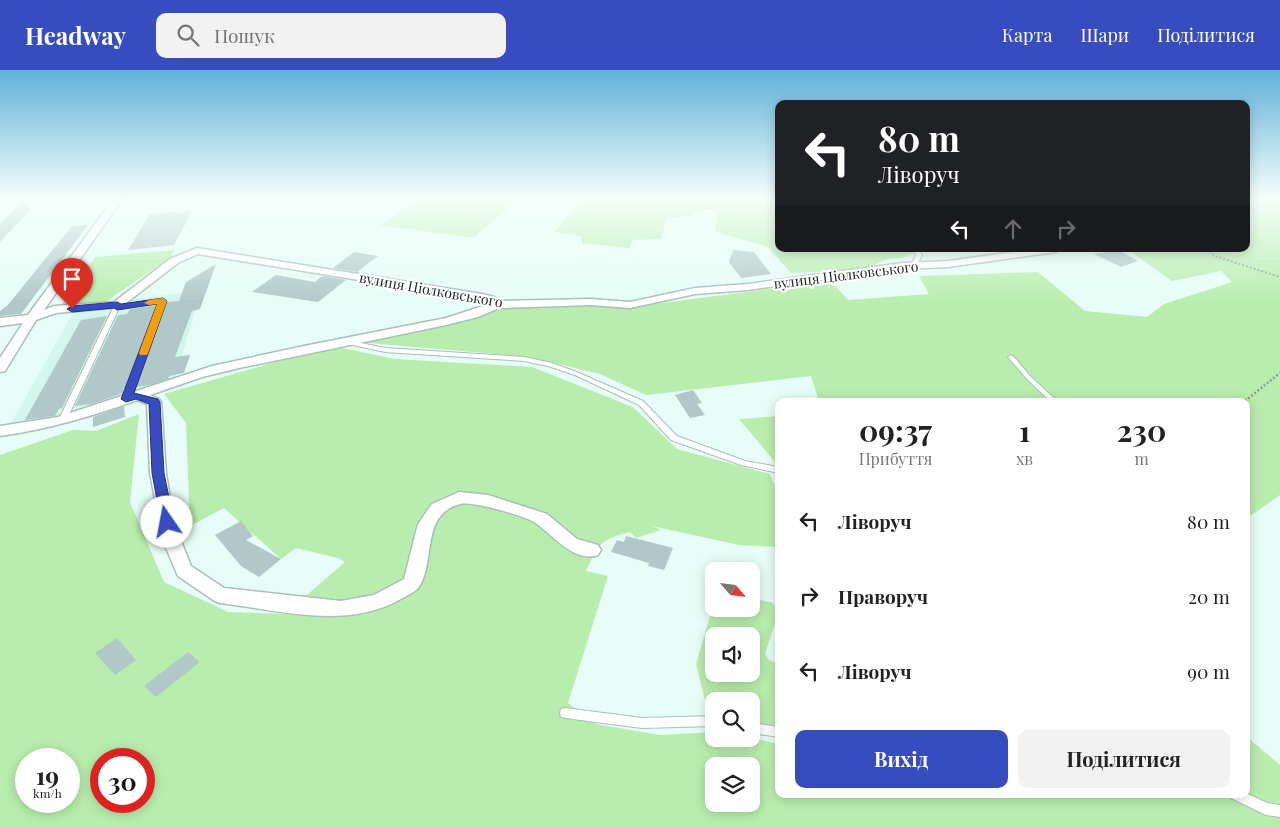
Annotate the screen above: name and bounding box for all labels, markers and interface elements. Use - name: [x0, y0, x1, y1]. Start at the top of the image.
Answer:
- search box: [156, 13, 506, 58]
- text: Headway: [25, 19, 126, 51]
- icon: search: [174, 21, 202, 49]
- text: Пошук: [214, 22, 275, 48]
- text: Карта: [1002, 23, 1052, 47]
- text: Шари: [1080, 23, 1129, 47]
- text: Поділитися: [1157, 23, 1255, 47]
- text: 80 m: [878, 114, 960, 161]
- icon: left: [795, 120, 860, 185]
- text: Ліворуч: [878, 159, 960, 189]
- icon: left: [946, 215, 974, 243]
- icon: ahead: [999, 215, 1027, 243]
- icon: right: [1052, 215, 1080, 243]
- street label: вулиця Ціолковського: [773, 256, 920, 293]
- pin: [51, 258, 93, 309]
- icon: arrive: [58, 265, 86, 293]
- street label: вулиця Ціолковського: [358, 268, 505, 312]
- text: 09:37: [859, 410, 932, 450]
- text: 1: [1019, 410, 1030, 450]
- text: 230: [1117, 410, 1166, 450]
- text: Прибуття: [859, 448, 932, 469]
- text: хв: [1016, 448, 1033, 469]
- text: m: [1134, 448, 1149, 469]
- position arrow: [140, 495, 192, 547]
- icon: left: [795, 507, 823, 535]
- text: Ліворуч: [838, 508, 912, 534]
- text: 80 m: [1187, 508, 1230, 534]
- north arrow: [705, 562, 760, 618]
- map controls: [705, 562, 760, 812]
- icon: right: [795, 582, 823, 610]
- text: Праворуч: [838, 583, 928, 609]
- text: 20 m: [1188, 583, 1230, 609]
- button: sound: [705, 627, 760, 682]
- icon: left: [795, 657, 823, 685]
- text: Ліворуч: [838, 658, 912, 684]
- text: 90 m: [1187, 658, 1230, 684]
- button: search: [705, 692, 760, 747]
- button: Вихід: [795, 730, 1008, 788]
- button: Поділитися: [1018, 730, 1230, 788]
- speed limit sign: 30: [90, 748, 155, 813]
- button: layers: [705, 757, 760, 812]
- text: 19: [36, 758, 59, 791]
- text: km/h: [33, 785, 62, 801]

